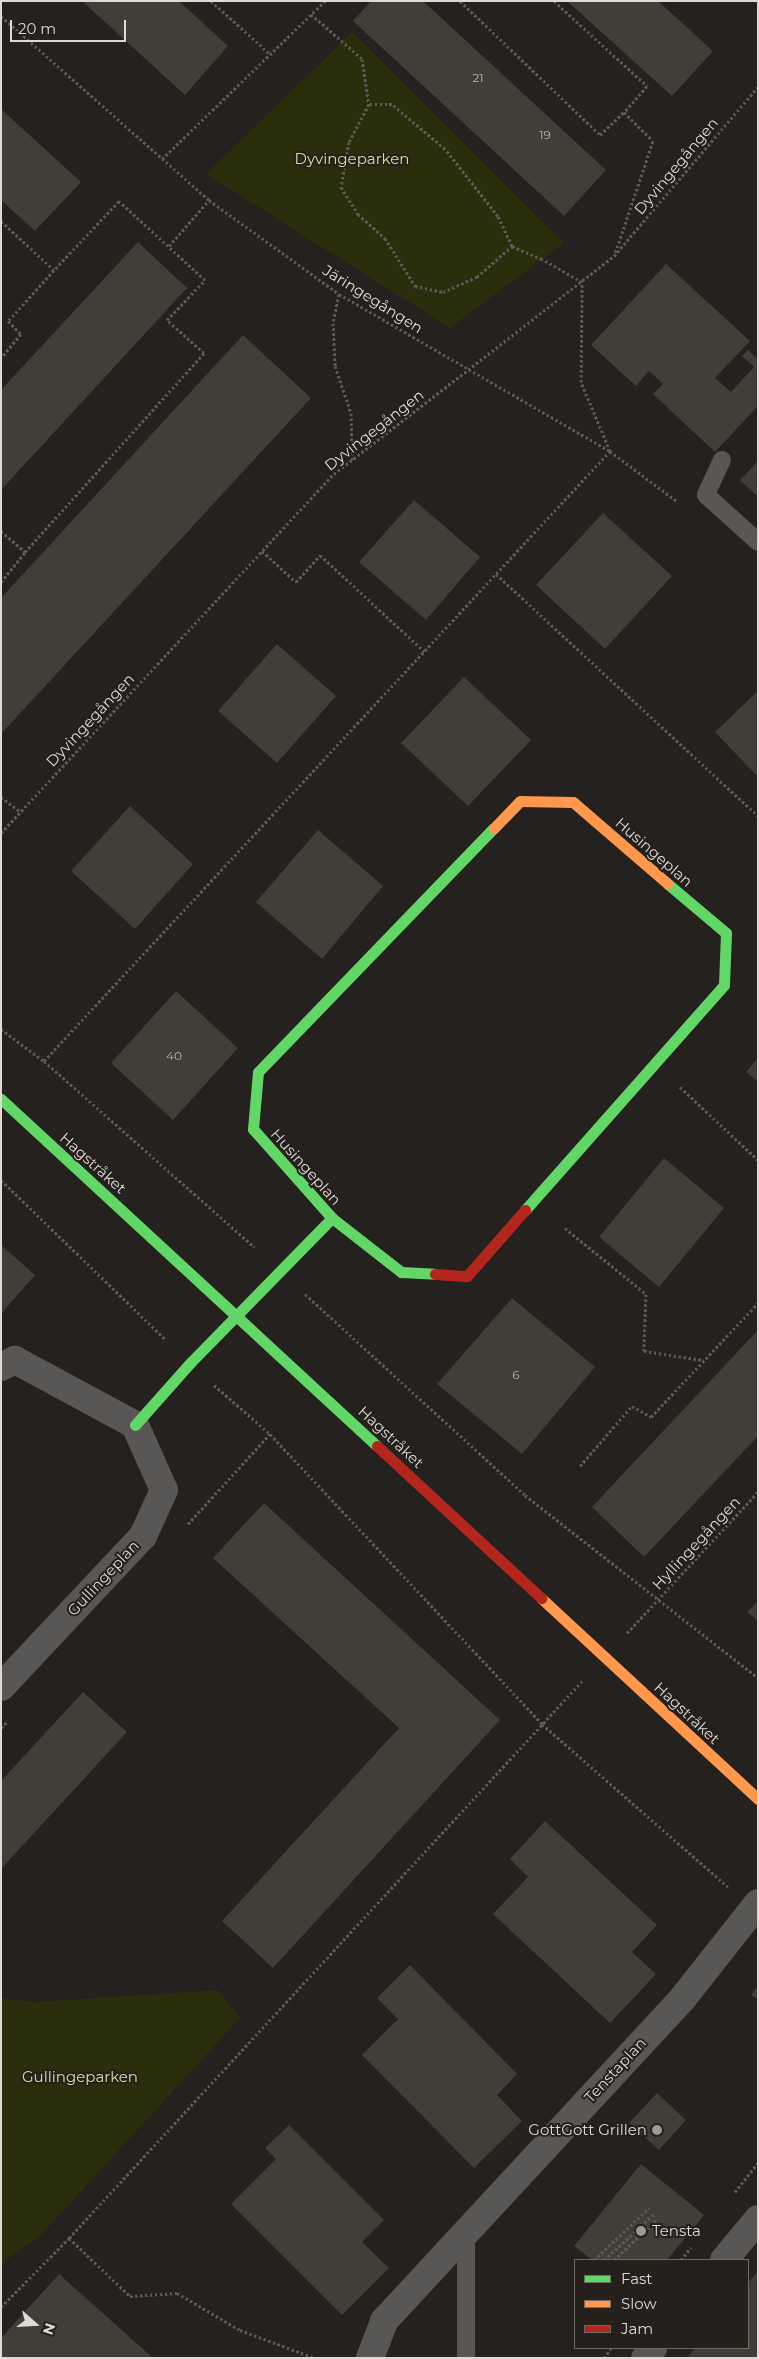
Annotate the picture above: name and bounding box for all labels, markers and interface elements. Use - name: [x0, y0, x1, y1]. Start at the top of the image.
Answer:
- scale bar: [12, 10, 129, 42]
- text: 20 m: [18, 19, 56, 38]
- house number: 21: [472, 71, 484, 85]
- street label: Dyvingegången: [630, 114, 722, 218]
- house number: 19: [539, 128, 551, 142]
- park label: Dyvingeparken: [295, 150, 409, 168]
- street label: Järingegången: [320, 261, 426, 337]
- street label: Dyvingegången: [321, 386, 427, 474]
- street label: Dyvingegången: [42, 670, 138, 770]
- street label: Husingeplan: [612, 814, 696, 890]
- house number: 40: [166, 1049, 182, 1063]
- street label: Husingeplan: [267, 1125, 345, 1209]
- street label: Hagstråket: [56, 1129, 130, 1197]
- house number: 6: [512, 1368, 520, 1382]
- street label: Hagstråket: [355, 1402, 427, 1472]
- street label: Hyllingegången: [648, 1493, 744, 1593]
- street label: Gullingeplan: [64, 1537, 142, 1619]
- street label: Hagstråket: [651, 1678, 723, 1748]
- street label: Tenstaplan: [580, 2034, 650, 2106]
- park label: Gullingeparken: [22, 2068, 138, 2086]
- place label: GottGott Grillen: [528, 2121, 647, 2139]
- marker: GottGott Grillen: [651, 2124, 663, 2136]
- place label: Tensta: [652, 2222, 701, 2240]
- marker: Tensta: [634, 2224, 648, 2238]
- legend: [574, 2259, 749, 2349]
- text: Fast: [621, 2269, 652, 2288]
- text: Slow: [621, 2294, 657, 2313]
- north arrow: [10, 2299, 60, 2349]
- text: Jam: [621, 2319, 653, 2338]
- text: N: [39, 2321, 60, 2337]

